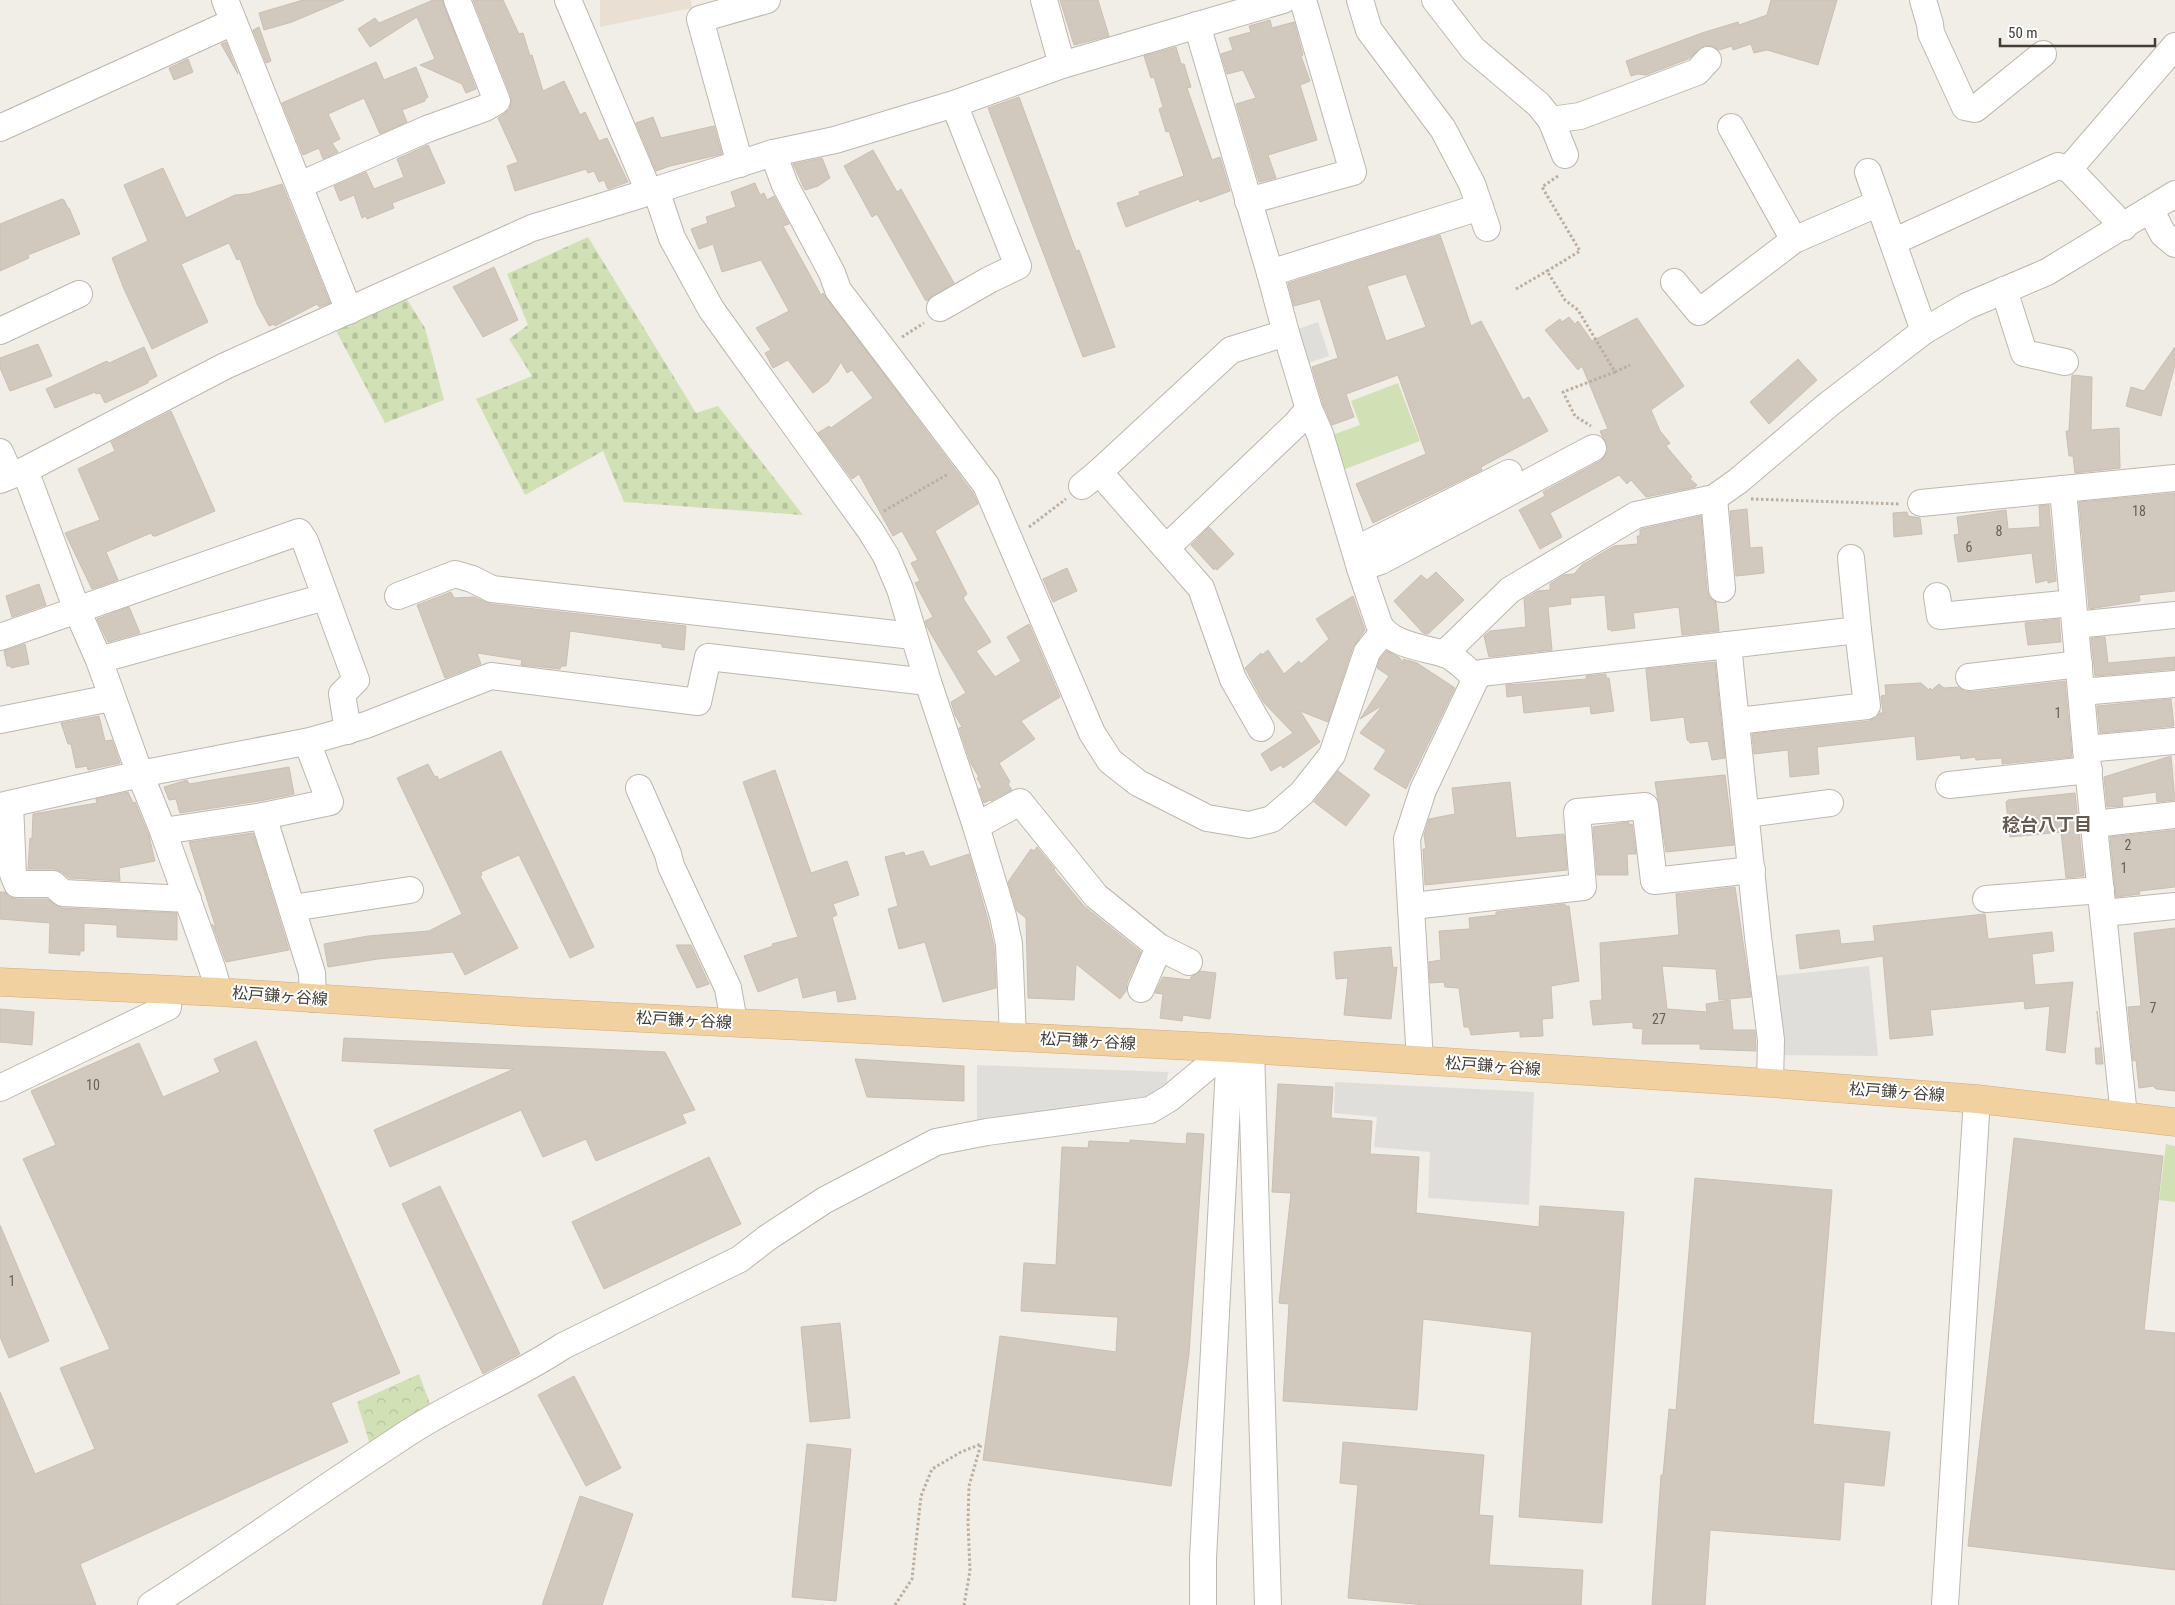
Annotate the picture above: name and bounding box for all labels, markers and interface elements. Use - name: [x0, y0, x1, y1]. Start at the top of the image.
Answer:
- scale bar: [2000, 15, 2155, 47]
- text: 50 m: [2008, 24, 2038, 42]
- house number: 18: [2132, 503, 2146, 519]
- house number: 8: [1996, 523, 2003, 539]
- house number: 6: [1966, 539, 1973, 555]
- house number: 1: [2055, 705, 2061, 721]
- district label: 稔台八丁目: [2002, 814, 2092, 835]
- house number: 2: [2125, 837, 2132, 853]
- house number: 1: [2121, 860, 2127, 876]
- street label: 松戸鎌ヶ谷線: [231, 983, 329, 1009]
- house number: 7: [2150, 1000, 2157, 1016]
- street label: 松戸鎌ヶ谷線: [636, 1008, 732, 1032]
- house number: 27: [1652, 1011, 1666, 1027]
- street label: 松戸鎌ヶ谷線: [1040, 1029, 1136, 1053]
- street label: 松戸鎌ヶ谷線: [1444, 1053, 1542, 1079]
- house number: 10: [86, 1077, 100, 1093]
- street label: 松戸鎌ヶ谷線: [1848, 1079, 1946, 1105]
- house number: 1: [9, 1273, 15, 1289]

